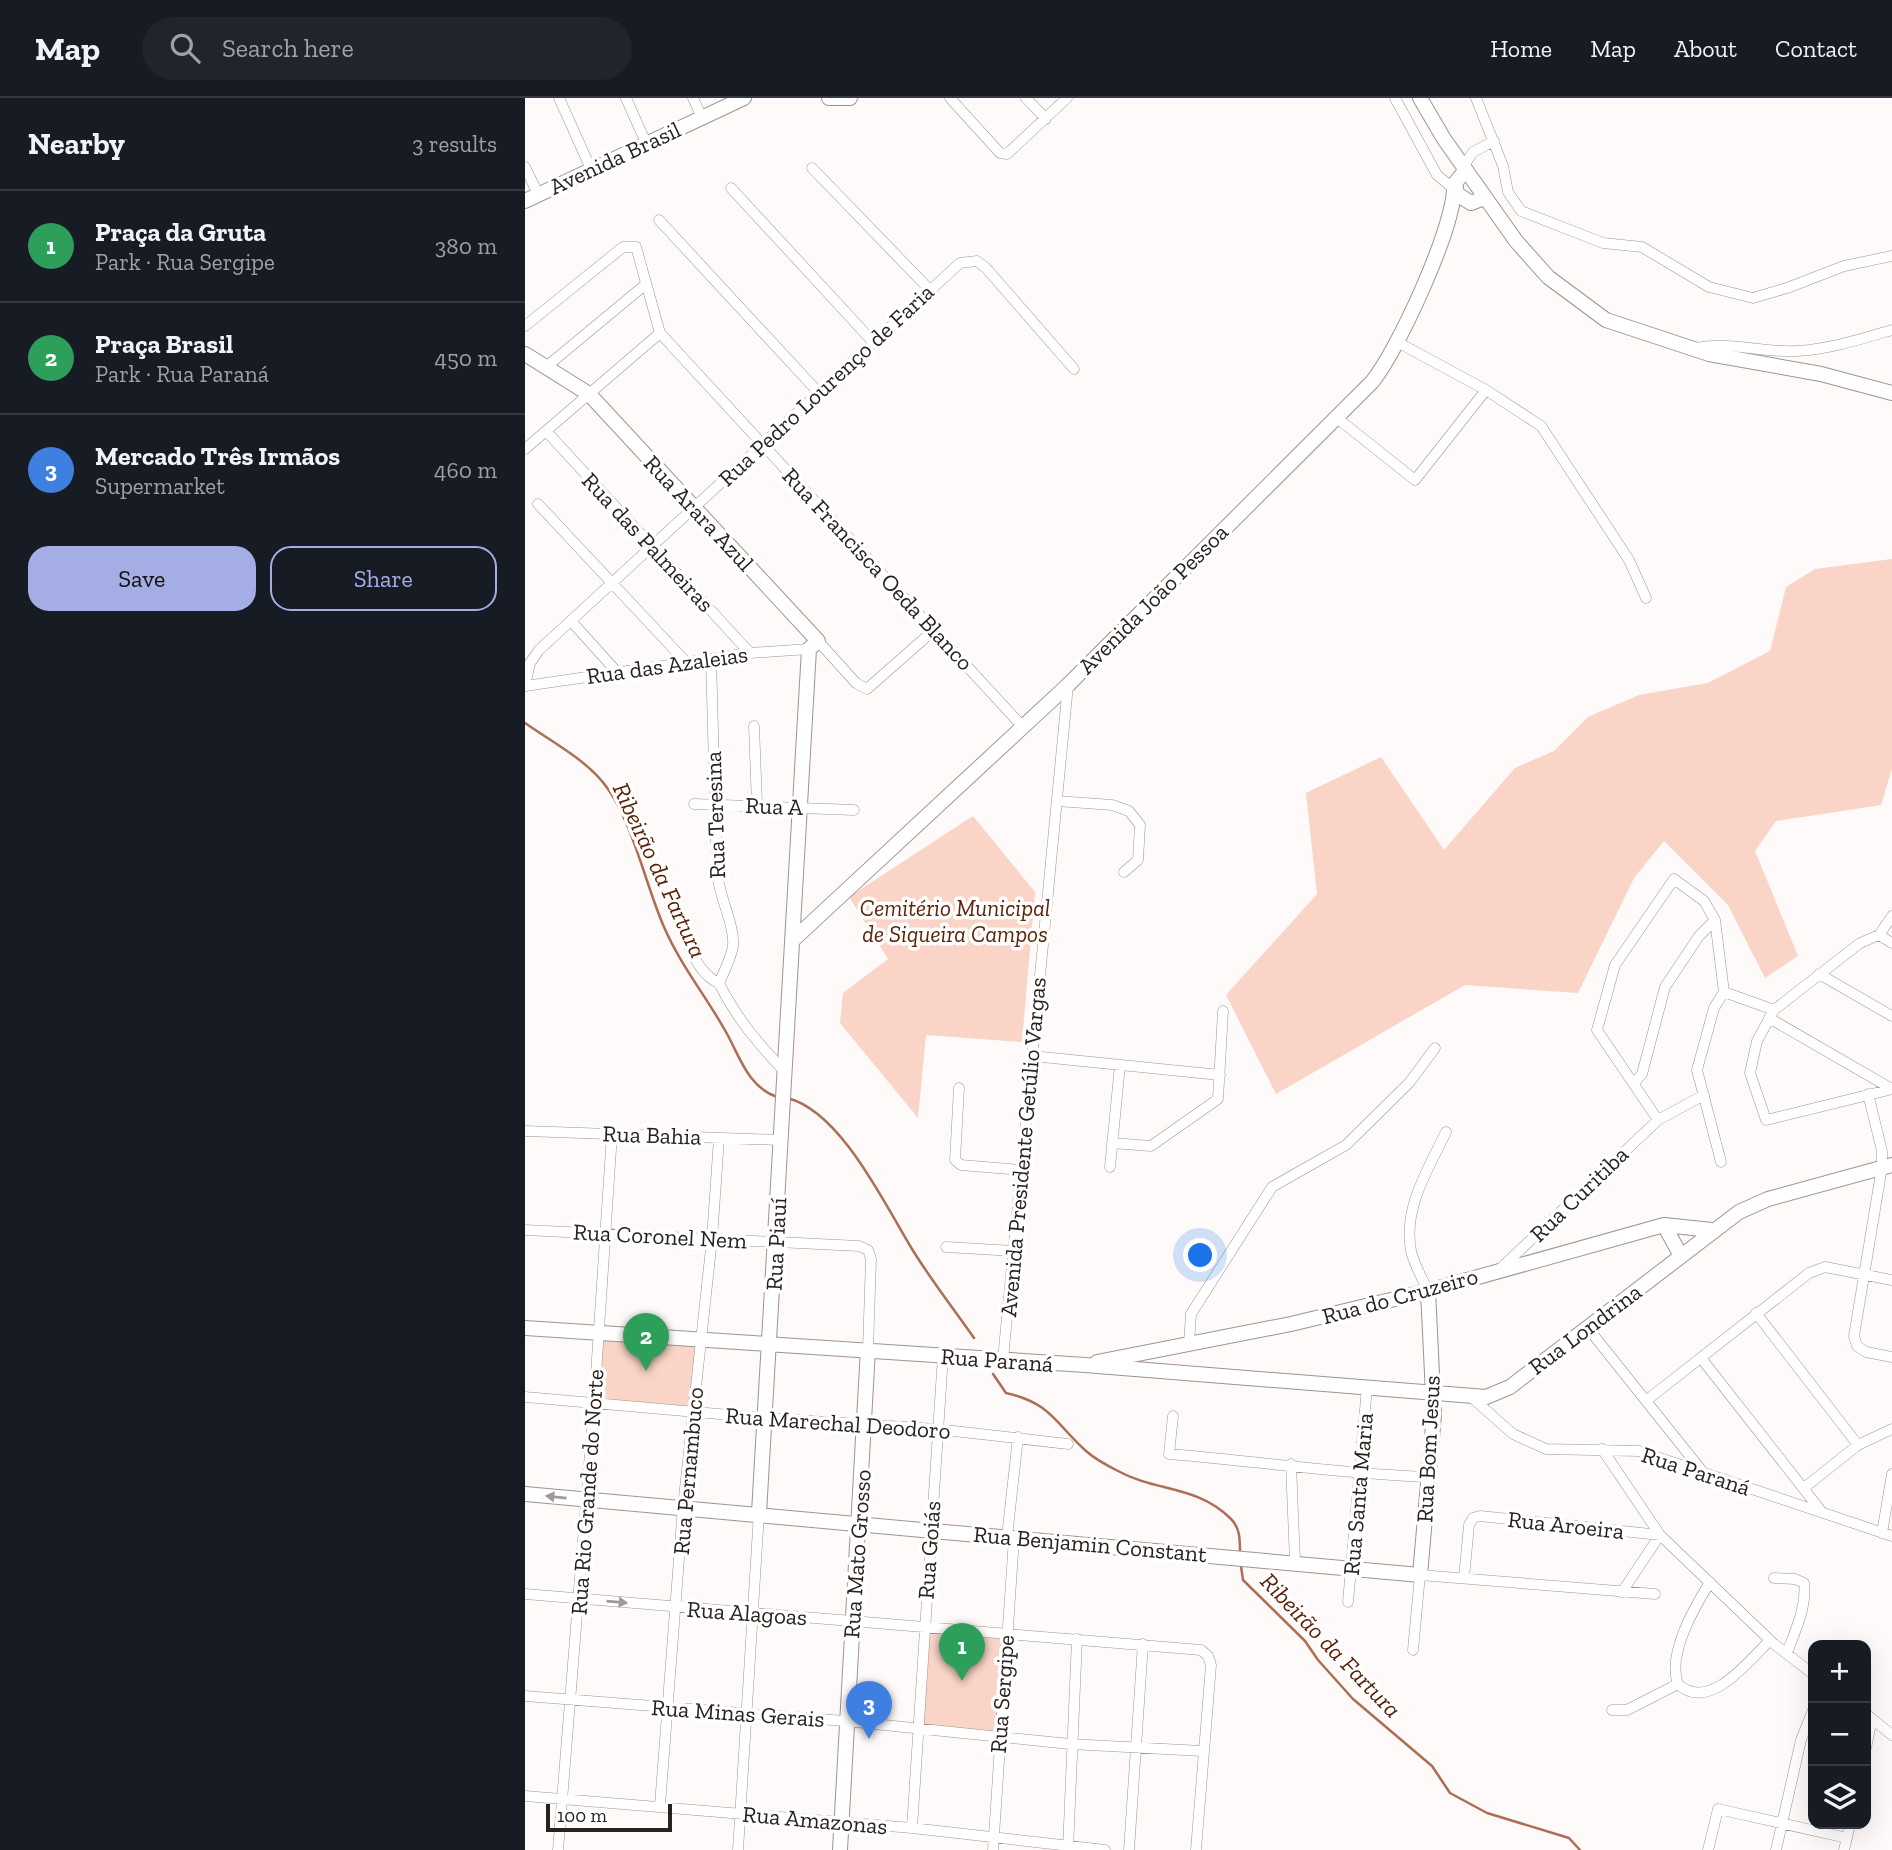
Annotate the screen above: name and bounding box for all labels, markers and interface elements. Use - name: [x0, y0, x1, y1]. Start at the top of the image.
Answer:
- search box: [142, 17, 632, 80]
- text: Map: [35, 29, 100, 68]
- icon: search: [166, 29, 204, 67]
- text: Search here: [222, 32, 354, 64]
- text: Home: [1490, 34, 1552, 63]
- text: Map: [1590, 34, 1636, 63]
- text: About: [1674, 34, 1737, 63]
- text: Contact: [1775, 34, 1857, 63]
- street label: Avenida Brasil: [545, 115, 685, 201]
- text: Nearby: [28, 126, 125, 162]
- text: 3 results: [412, 130, 497, 158]
- text: Praça da Gruta: [95, 216, 266, 248]
- text: 1: [46, 232, 56, 260]
- text: 380 m: [435, 232, 497, 260]
- text: Park · Rua Sergipe: [95, 248, 275, 276]
- street label: Rua Pedro Lourenço de Faria: [712, 278, 940, 492]
- text: Praça Brasil: [95, 328, 233, 360]
- text: 2: [45, 344, 57, 372]
- text: 450 m: [435, 344, 497, 372]
- text: Park · Rua Paraná: [95, 360, 269, 388]
- text: Mercado Três Irmãos: [95, 440, 340, 472]
- street label: Rua Arara Azul: [638, 449, 760, 577]
- text: 3: [45, 456, 57, 484]
- text: 460 m: [434, 456, 497, 484]
- street label: Rua Francisca Oeda Blanco: [777, 462, 979, 676]
- street label: Rua das Palmeiras: [576, 466, 720, 618]
- text: Supermarket: [95, 472, 225, 500]
- street label: Avenida João Pessoa: [1072, 518, 1234, 680]
- button: Save: [28, 546, 256, 611]
- button: Share: [270, 546, 497, 611]
- street label: Rua das Azaleias: [584, 640, 750, 690]
- street label: Rua Teresina: [699, 751, 731, 879]
- water label: Ribeirão da Fartura: [607, 778, 713, 962]
- street label: Rua A: [745, 791, 804, 821]
- park label: Cemitério Municipal de Siqueira Campos: [860, 894, 1050, 948]
- street label: Avenida Presidente Getúlio Vargas: [994, 976, 1052, 1318]
- street label: Rua Bahia: [602, 1119, 702, 1151]
- street label: Rua Curitiba: [1524, 1140, 1634, 1248]
- street label: Rua Piauí: [760, 1197, 792, 1291]
- street label: Rua Coronel Nem: [572, 1217, 748, 1255]
- your location: [1183, 1238, 1217, 1272]
- street label: Rua do Cruzeiro: [1319, 1262, 1481, 1330]
- street label: Rua Londrina: [1523, 1278, 1647, 1380]
- pin: 2: [623, 1313, 669, 1371]
- street label: Rua Paraná: [940, 1342, 1054, 1378]
- street label: Rua Rio Grande do Norte: [564, 1368, 610, 1616]
- street label: Rua Bom Jesus: [1410, 1375, 1446, 1523]
- street label: Rua Pernambuco: [667, 1386, 709, 1556]
- street label: Rua Marechal Deodoro: [724, 1401, 952, 1445]
- street label: Rua Santa Maria: [1337, 1411, 1379, 1577]
- street label: Rua Paraná: [1638, 1440, 1754, 1502]
- street label: Rua Mato Grosso: [837, 1469, 877, 1639]
- one-way arrow: [545, 1491, 567, 1502]
- street label: Rua Goiás: [912, 1500, 946, 1600]
- street label: Rua Aroeira: [1506, 1505, 1626, 1545]
- street label: Rua Benjamin Constant: [972, 1520, 1208, 1568]
- water label: Ribeirão da Fartura: [1255, 1567, 1407, 1723]
- street label: Rua Alagoas: [686, 1595, 808, 1631]
- one-way arrow: [607, 1597, 629, 1608]
- pin: 1: [939, 1623, 985, 1681]
- street label: Rua Sergipe: [984, 1634, 1020, 1754]
- map controls: [1808, 1640, 1871, 1829]
- button: +: [1808, 1640, 1871, 1703]
- pin: 3: [846, 1681, 892, 1739]
- street label: Rua Minas Gerais: [650, 1693, 826, 1733]
- button: −: [1808, 1703, 1871, 1766]
- button: layers: [1808, 1766, 1871, 1829]
- street label: Rua Amazonas: [741, 1800, 889, 1840]
- scale bar: [546, 1801, 672, 1833]
- text: 100 m: [557, 1804, 607, 1827]

